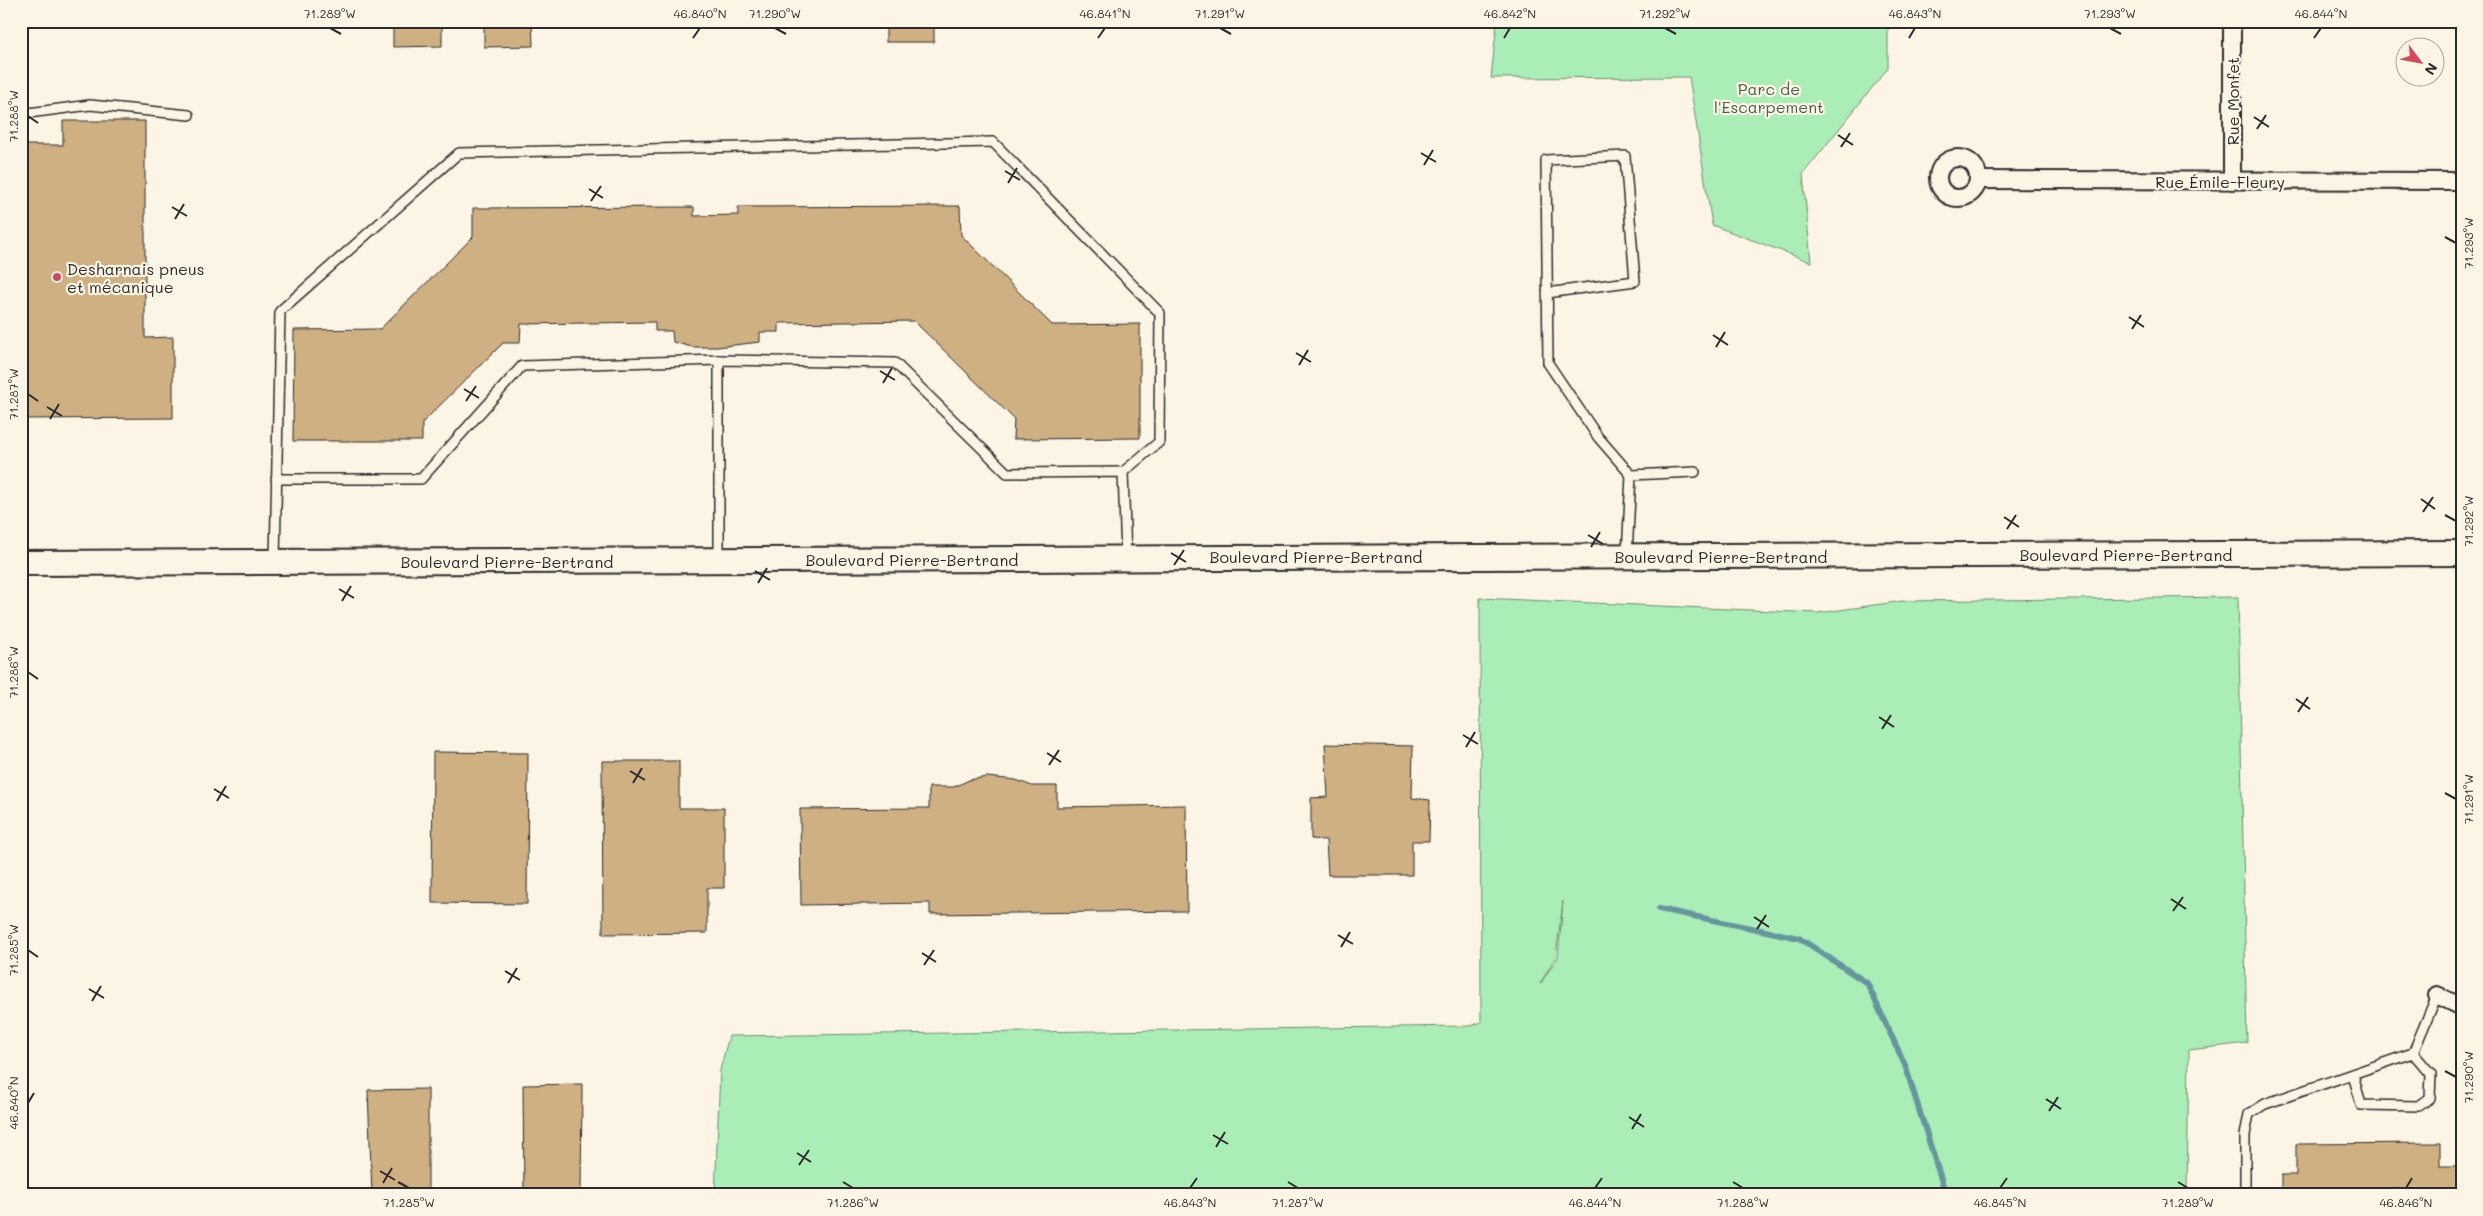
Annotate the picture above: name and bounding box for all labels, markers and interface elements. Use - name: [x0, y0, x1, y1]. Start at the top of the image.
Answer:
- text: 71.289°W: [304, 5, 356, 21]
- text: 46.840°N: [673, 5, 727, 21]
- text: 71.290°W: [749, 5, 801, 21]
- text: 46.841°N: [1080, 5, 1131, 21]
- text: 71.291°W: [1195, 5, 1245, 21]
- text: 46.842°N: [1484, 5, 1536, 21]
- text: 71.292°W: [1639, 5, 1691, 21]
- text: 46.843°N: [1889, 5, 1941, 21]
- text: 71.293°W: [2084, 5, 2136, 21]
- text: 46.844°N: [2295, 5, 2347, 21]
- north arrow: [2396, 38, 2446, 88]
- street label: Rue Monfet: [2222, 57, 2243, 145]
- text: N: [2421, 60, 2442, 79]
- park label: Parc de l'Escarpement: [1714, 78, 1824, 117]
- text: 71.288°W: [5, 90, 21, 142]
- street label: Rue Émile-Fleury: [2155, 171, 2285, 192]
- text: 71.293°W: [2460, 217, 2476, 269]
- place label: Desharnais pneus et mécanique: [67, 258, 205, 297]
- marker: Desharnais pneus et mécanique: [51, 271, 63, 283]
- text: 71.287°W: [5, 368, 21, 420]
- text: 71.292°W: [2460, 495, 2476, 547]
- street label: Boulevard Pierre-Bertrand: [2019, 544, 2233, 565]
- street label: Boulevard Pierre-Bertrand: [1209, 546, 1423, 567]
- street label: Boulevard Pierre-Bertrand: [1614, 546, 1828, 567]
- street label: Boulevard Pierre-Bertrand: [805, 549, 1019, 570]
- street label: Boulevard Pierre-Bertrand: [400, 551, 614, 572]
- text: 71.286°W: [5, 646, 21, 698]
- text: 71.291°W: [2460, 774, 2476, 824]
- text: 71.285°W: [5, 924, 21, 976]
- text: 71.290°W: [2460, 1051, 2476, 1103]
- text: 46.840°N: [5, 1076, 21, 1130]
- text: 71.285°W: [383, 1194, 435, 1210]
- text: 71.286°W: [827, 1194, 879, 1210]
- text: 46.843°N: [1164, 1194, 1216, 1210]
- text: 71.287°W: [1272, 1194, 1324, 1210]
- text: 46.844°N: [1569, 1194, 1621, 1210]
- text: 71.288°W: [1717, 1194, 1769, 1210]
- text: 46.845°N: [1974, 1194, 2026, 1210]
- text: 71.289°W: [2162, 1194, 2214, 1210]
- text: 46.846°N: [2380, 1194, 2432, 1210]

